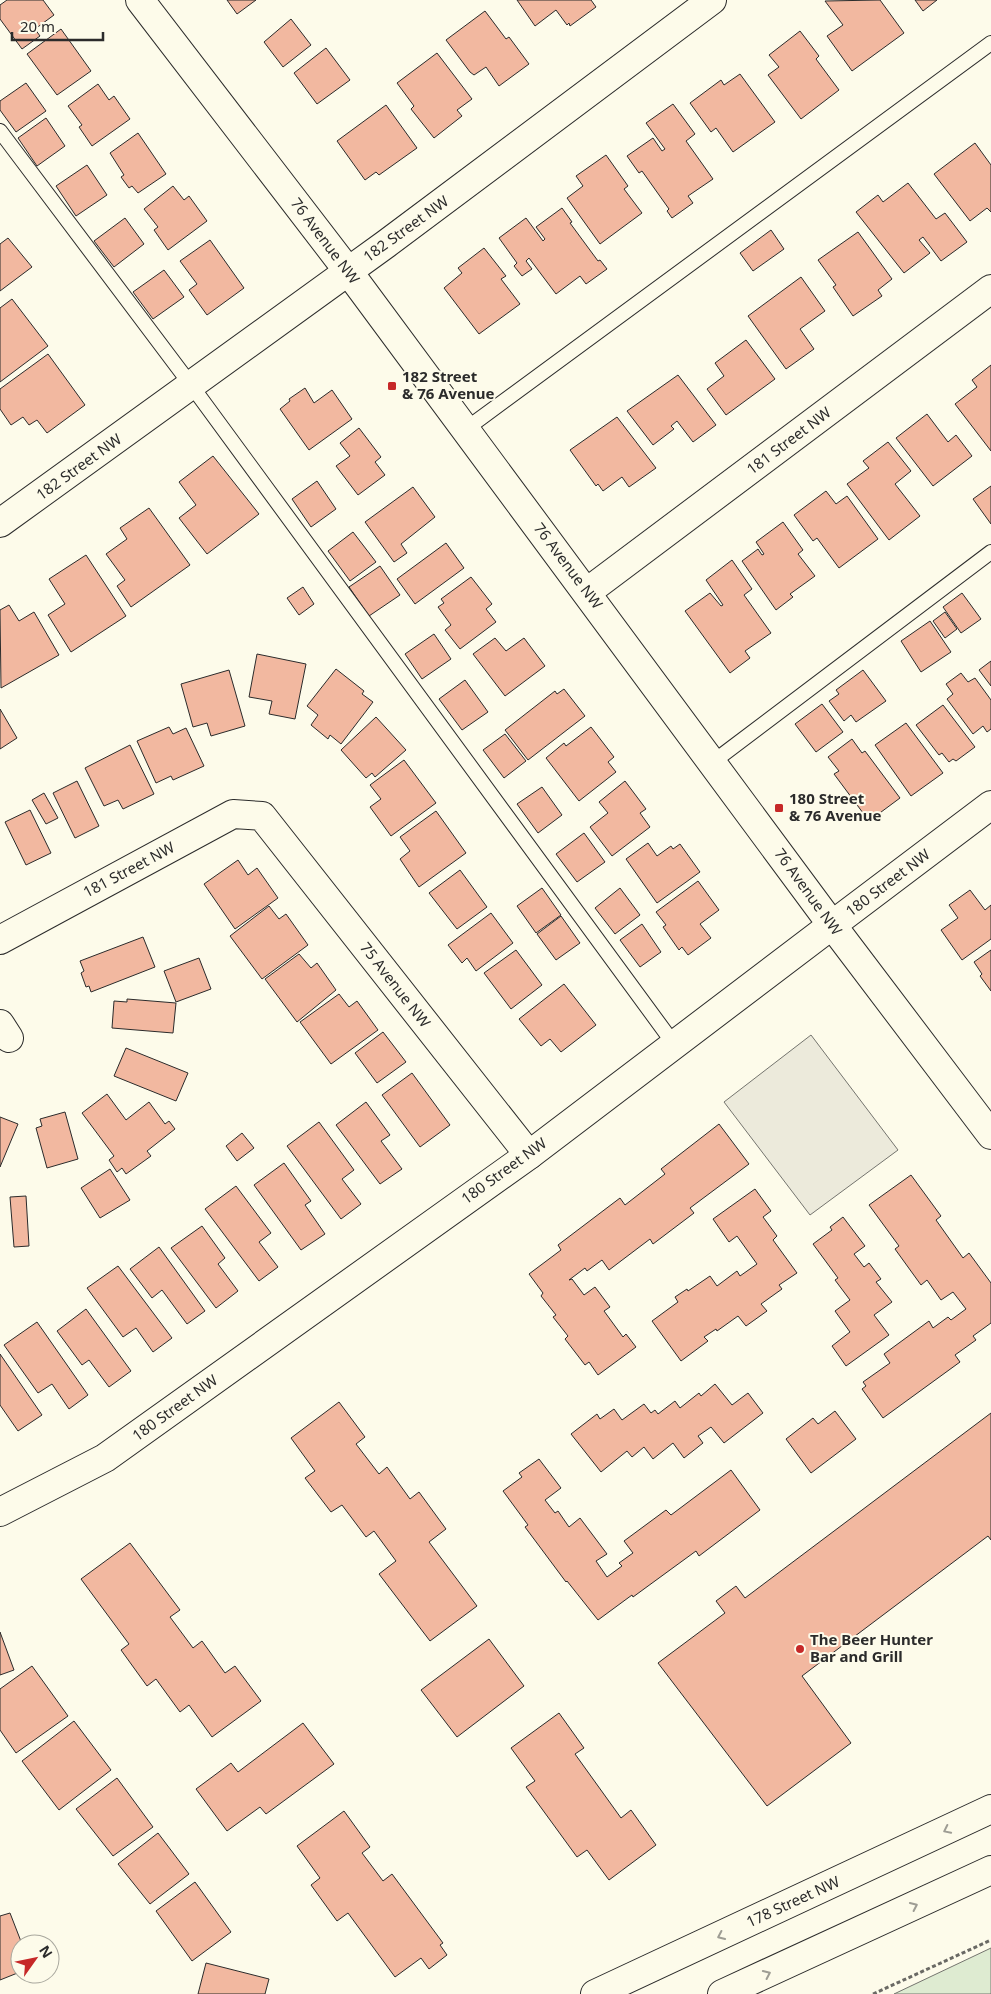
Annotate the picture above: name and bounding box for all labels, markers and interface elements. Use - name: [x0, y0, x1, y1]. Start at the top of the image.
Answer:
- scale bar: [12, 10, 104, 42]
- text: 20 m: [20, 16, 55, 36]
- street label: 182 Street NW: [359, 190, 452, 266]
- street label: 76 Avenue NW: [287, 193, 365, 288]
- place label: 182 Street & 76 Avenue: [402, 366, 495, 403]
- marker: 182 Street & 76 Avenue: [386, 380, 398, 392]
- street label: 181 Street NW: [742, 402, 835, 479]
- street label: 182 Street NW: [32, 428, 125, 504]
- street label: 76 Avenue NW: [530, 518, 608, 613]
- place label: 180 Street & 76 Avenue: [789, 788, 882, 825]
- marker: 180 Street & 76 Avenue: [773, 802, 785, 814]
- street label: 181 Street NW: [79, 837, 178, 902]
- street label: 76 Avenue NW: [770, 844, 847, 939]
- street label: 180 Street NW: [841, 844, 934, 921]
- street label: 75 Avenue NW: [356, 938, 435, 1031]
- street label: 180 Street NW: [457, 1132, 550, 1208]
- street label: 180 Street NW: [128, 1369, 221, 1445]
- place label: The Beer Hunter Bar and Grill: [810, 1629, 933, 1666]
- marker: The Beer Hunter Bar and Grill: [794, 1643, 806, 1655]
- one-way arrow: [943, 1824, 952, 1834]
- street label: 178 Street NW: [743, 1871, 843, 1931]
- one-way arrow: [909, 1901, 918, 1912]
- one-way arrow: [717, 1929, 726, 1940]
- north arrow: [10, 1934, 60, 1984]
- text: N: [35, 1942, 57, 1962]
- one-way arrow: [761, 1970, 770, 1980]

